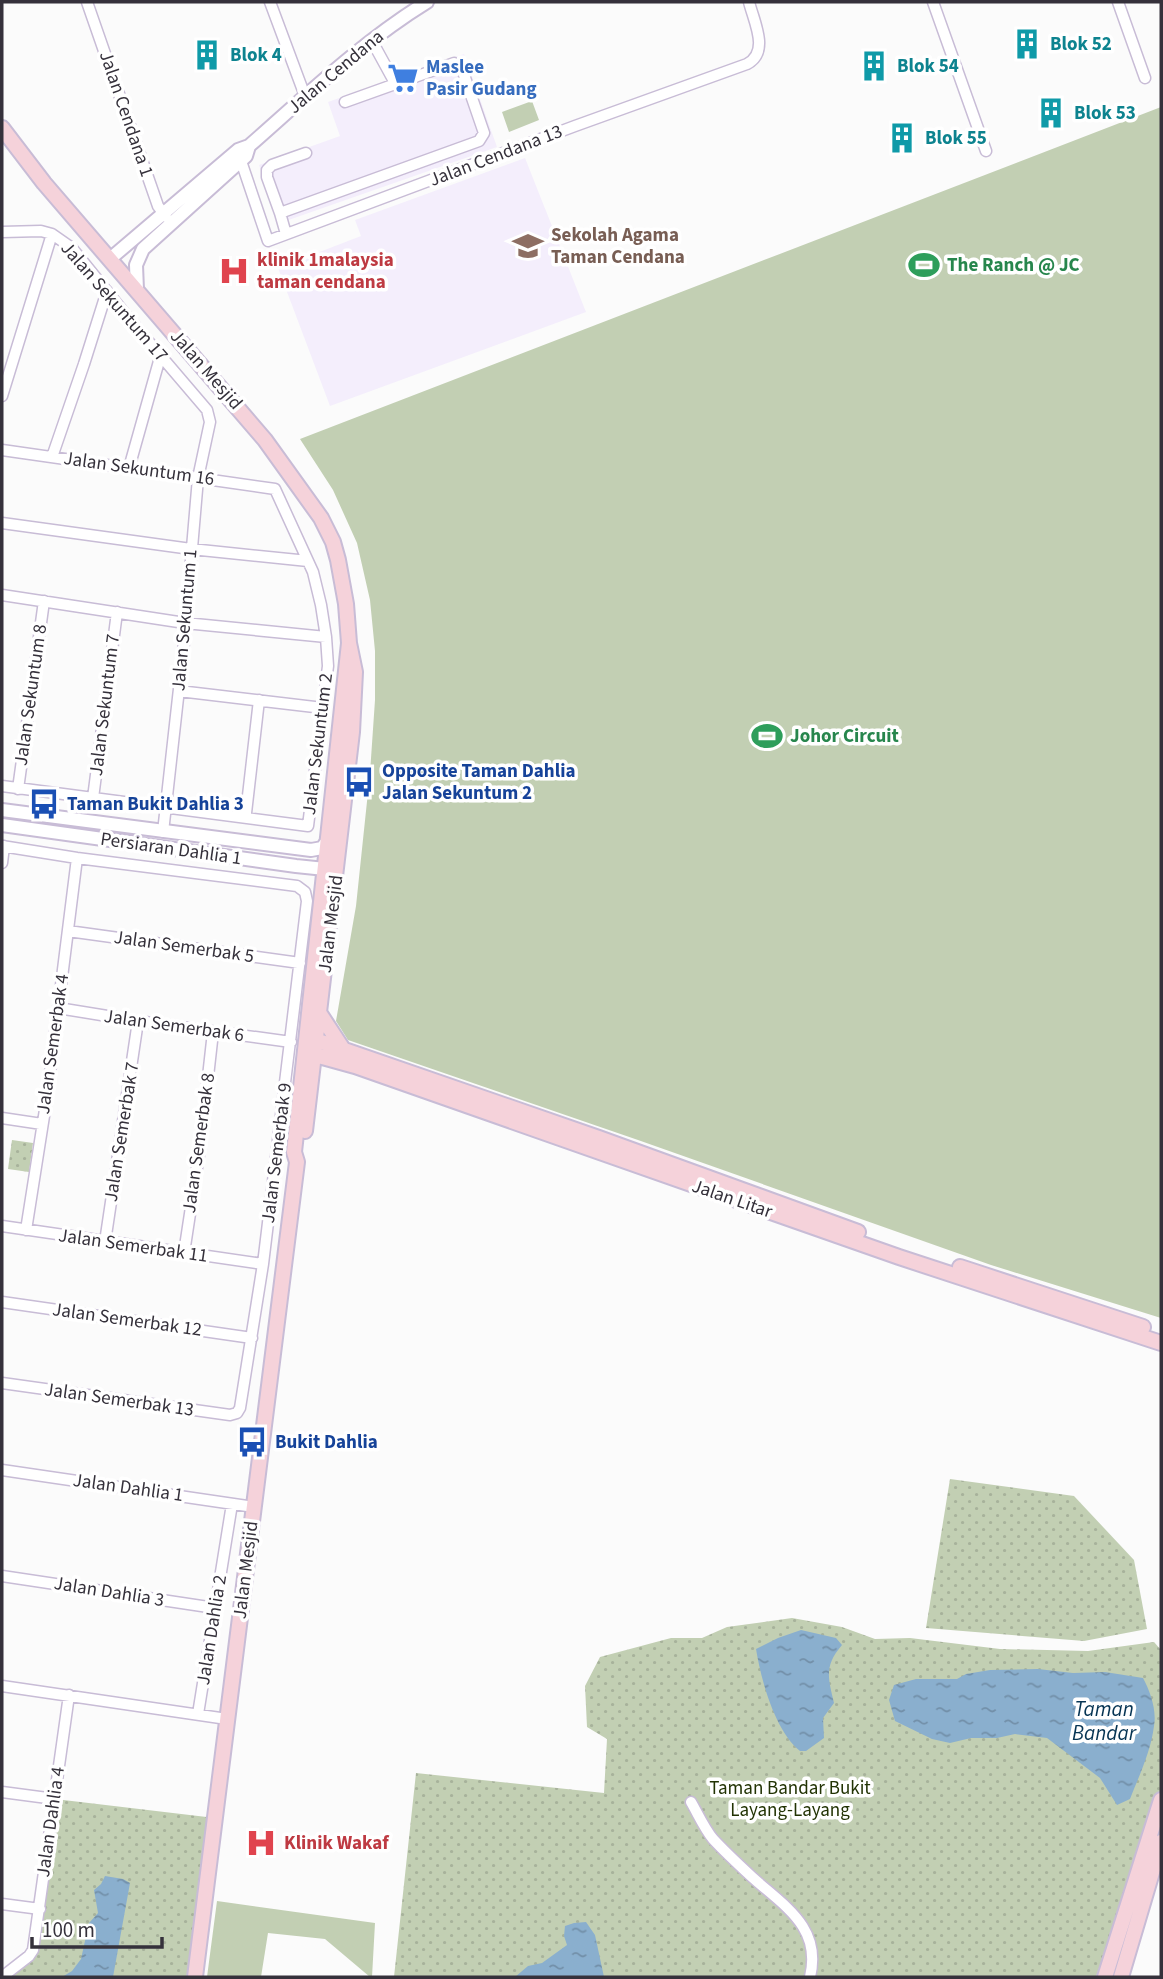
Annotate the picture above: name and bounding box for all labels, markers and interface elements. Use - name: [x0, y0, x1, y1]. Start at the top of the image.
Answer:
- street label: Jalan Cendana: [282, 24, 390, 120]
- building icon: Blok 52: [1010, 27, 1044, 61]
- place label: Blok 52: [1050, 31, 1112, 58]
- building icon: Blok 4: [190, 38, 224, 72]
- place label: Blok 4: [230, 42, 282, 69]
- street label: Jalan Cendana 1: [92, 48, 160, 180]
- building icon: Blok 54: [857, 49, 891, 83]
- place label: Blok 54: [897, 53, 959, 80]
- place label: Maslee Pasir Gudang: [426, 54, 537, 103]
- supermarket icon: Maslee Pasir Gudang: [386, 61, 420, 95]
- building icon: Blok 53: [1034, 96, 1068, 130]
- place label: Blok 53: [1074, 100, 1136, 127]
- street label: Jalan Cendana 13: [425, 118, 567, 194]
- building icon: Blok 55: [885, 121, 919, 155]
- place label: Blok 55: [925, 125, 987, 152]
- place label: Sekolah Agama Taman Cendana: [551, 222, 685, 271]
- school or university icon: Sekolah Agama Taman Cendana: [511, 229, 545, 263]
- street label: Jalan Sekuntum 17: [54, 236, 174, 368]
- place label: klinik 1malaysia taman cendana: [257, 247, 394, 296]
- sports icon: The Ranch @ JC: [907, 248, 941, 282]
- place label: The Ranch @ JC: [947, 252, 1080, 279]
- hospital icon: klinik 1malaysia taman cendana: [217, 254, 251, 288]
- street label: Jalan Mesjid: [164, 324, 248, 416]
- street label: Jalan Sekuntum 16: [62, 445, 216, 493]
- street label: Jalan Sekuntum 1: [165, 548, 205, 692]
- street label: Jalan Sekuntum 8: [8, 623, 54, 767]
- street label: Jalan Sekuntum 7: [83, 633, 127, 777]
- street label: Jalan Sekuntum 2: [296, 672, 340, 816]
- sports icon: Johor Circuit: [750, 719, 784, 753]
- place label: Johor Circuit: [790, 723, 899, 750]
- place label: Opposite Taman Dahlia Jalan Sekuntum 2: [382, 758, 575, 807]
- bus stop icon: Opposite Taman Dahlia Jalan Sekuntum 2: [342, 765, 376, 799]
- bus stop icon: Taman Bukit Dahlia 3: [27, 787, 61, 821]
- place label: Taman Bukit Dahlia 3: [67, 791, 244, 818]
- street label: Persiaran Dahlia 1: [99, 826, 243, 872]
- street label: Jalan Mesjid: [312, 874, 350, 974]
- street label: Jalan Semerbak 5: [112, 924, 256, 970]
- street label: Jalan Semerbak 4: [30, 972, 76, 1116]
- street label: Jalan Semerbak 6: [102, 1003, 246, 1049]
- street label: Jalan Semerbak 7: [98, 1060, 146, 1204]
- street label: Jalan Semerbak 8: [176, 1071, 222, 1215]
- street label: Jalan Semerbak 9: [255, 1081, 299, 1225]
- street label: Jalan Litar: [688, 1173, 776, 1225]
- street label: Jalan Semerbak 11: [57, 1222, 209, 1270]
- street label: Jalan Semerbak 12: [51, 1296, 203, 1344]
- street label: Jalan Semerbak 13: [43, 1376, 195, 1424]
- bus stop icon: Bukit Dahlia: [235, 1425, 269, 1459]
- place label: Bukit Dahlia: [275, 1429, 378, 1456]
- street label: Jalan Dahlia 1: [71, 1467, 185, 1509]
- street label: Jalan Mesjid: [227, 1520, 265, 1620]
- street label: Jalan Dahlia 3: [52, 1570, 166, 1614]
- street label: Jalan Dahlia 2: [190, 1573, 234, 1687]
- water label: Taman Bandar: [1072, 1694, 1137, 1748]
- street label: Jalan Dahlia 4: [30, 1765, 72, 1879]
- park label: Taman Bandar Bukit Layang-Layang: [709, 1775, 871, 1824]
- hospital icon: Klinik Wakaf: [244, 1826, 278, 1860]
- place label: Klinik Wakaf: [284, 1830, 390, 1857]
- scale bar: [32, 1906, 161, 1950]
- text: 100 m: [42, 1915, 95, 1945]

